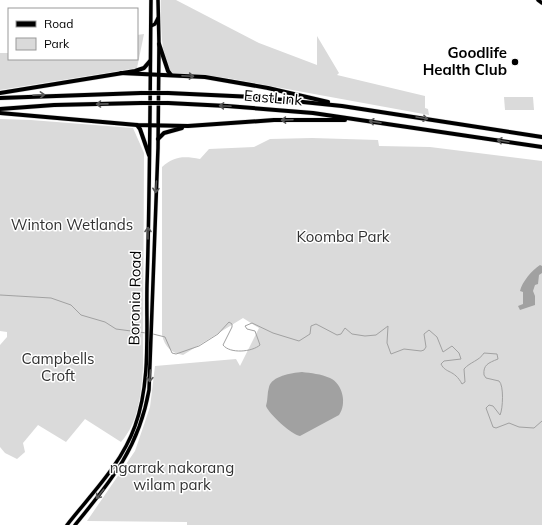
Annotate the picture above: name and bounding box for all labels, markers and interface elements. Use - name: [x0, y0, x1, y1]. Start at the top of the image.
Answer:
- legend: [8, 8, 138, 60]
- text: Road: [44, 16, 73, 31]
- text: Park: [44, 36, 70, 51]
- place label: Goodlife Health Club: [423, 43, 507, 79]
- marker: Goodlife Health Club: [510, 57, 520, 67]
- one-way arrow: [181, 72, 194, 79]
- street label: EastLink: [243, 85, 303, 110]
- one-way arrow: [32, 92, 45, 99]
- one-way arrow: [96, 100, 109, 108]
- one-way arrow: [219, 102, 232, 109]
- one-way arrow: [415, 114, 428, 122]
- one-way arrow: [281, 116, 294, 123]
- one-way arrow: [369, 118, 382, 126]
- one-way arrow: [497, 137, 510, 145]
- one-way arrow: [152, 180, 159, 193]
- park label: Winton Wetlands: [11, 215, 133, 234]
- one-way arrow: [144, 227, 152, 240]
- park label: Koomba Park: [296, 227, 390, 246]
- street label: Boronia Road: [124, 250, 145, 346]
- park label: Campbells Croft: [22, 349, 94, 385]
- one-way arrow: [147, 369, 154, 382]
- park label: ngarrak nakorang wilam park: [110, 458, 234, 494]
- one-way arrow: [96, 488, 104, 499]

